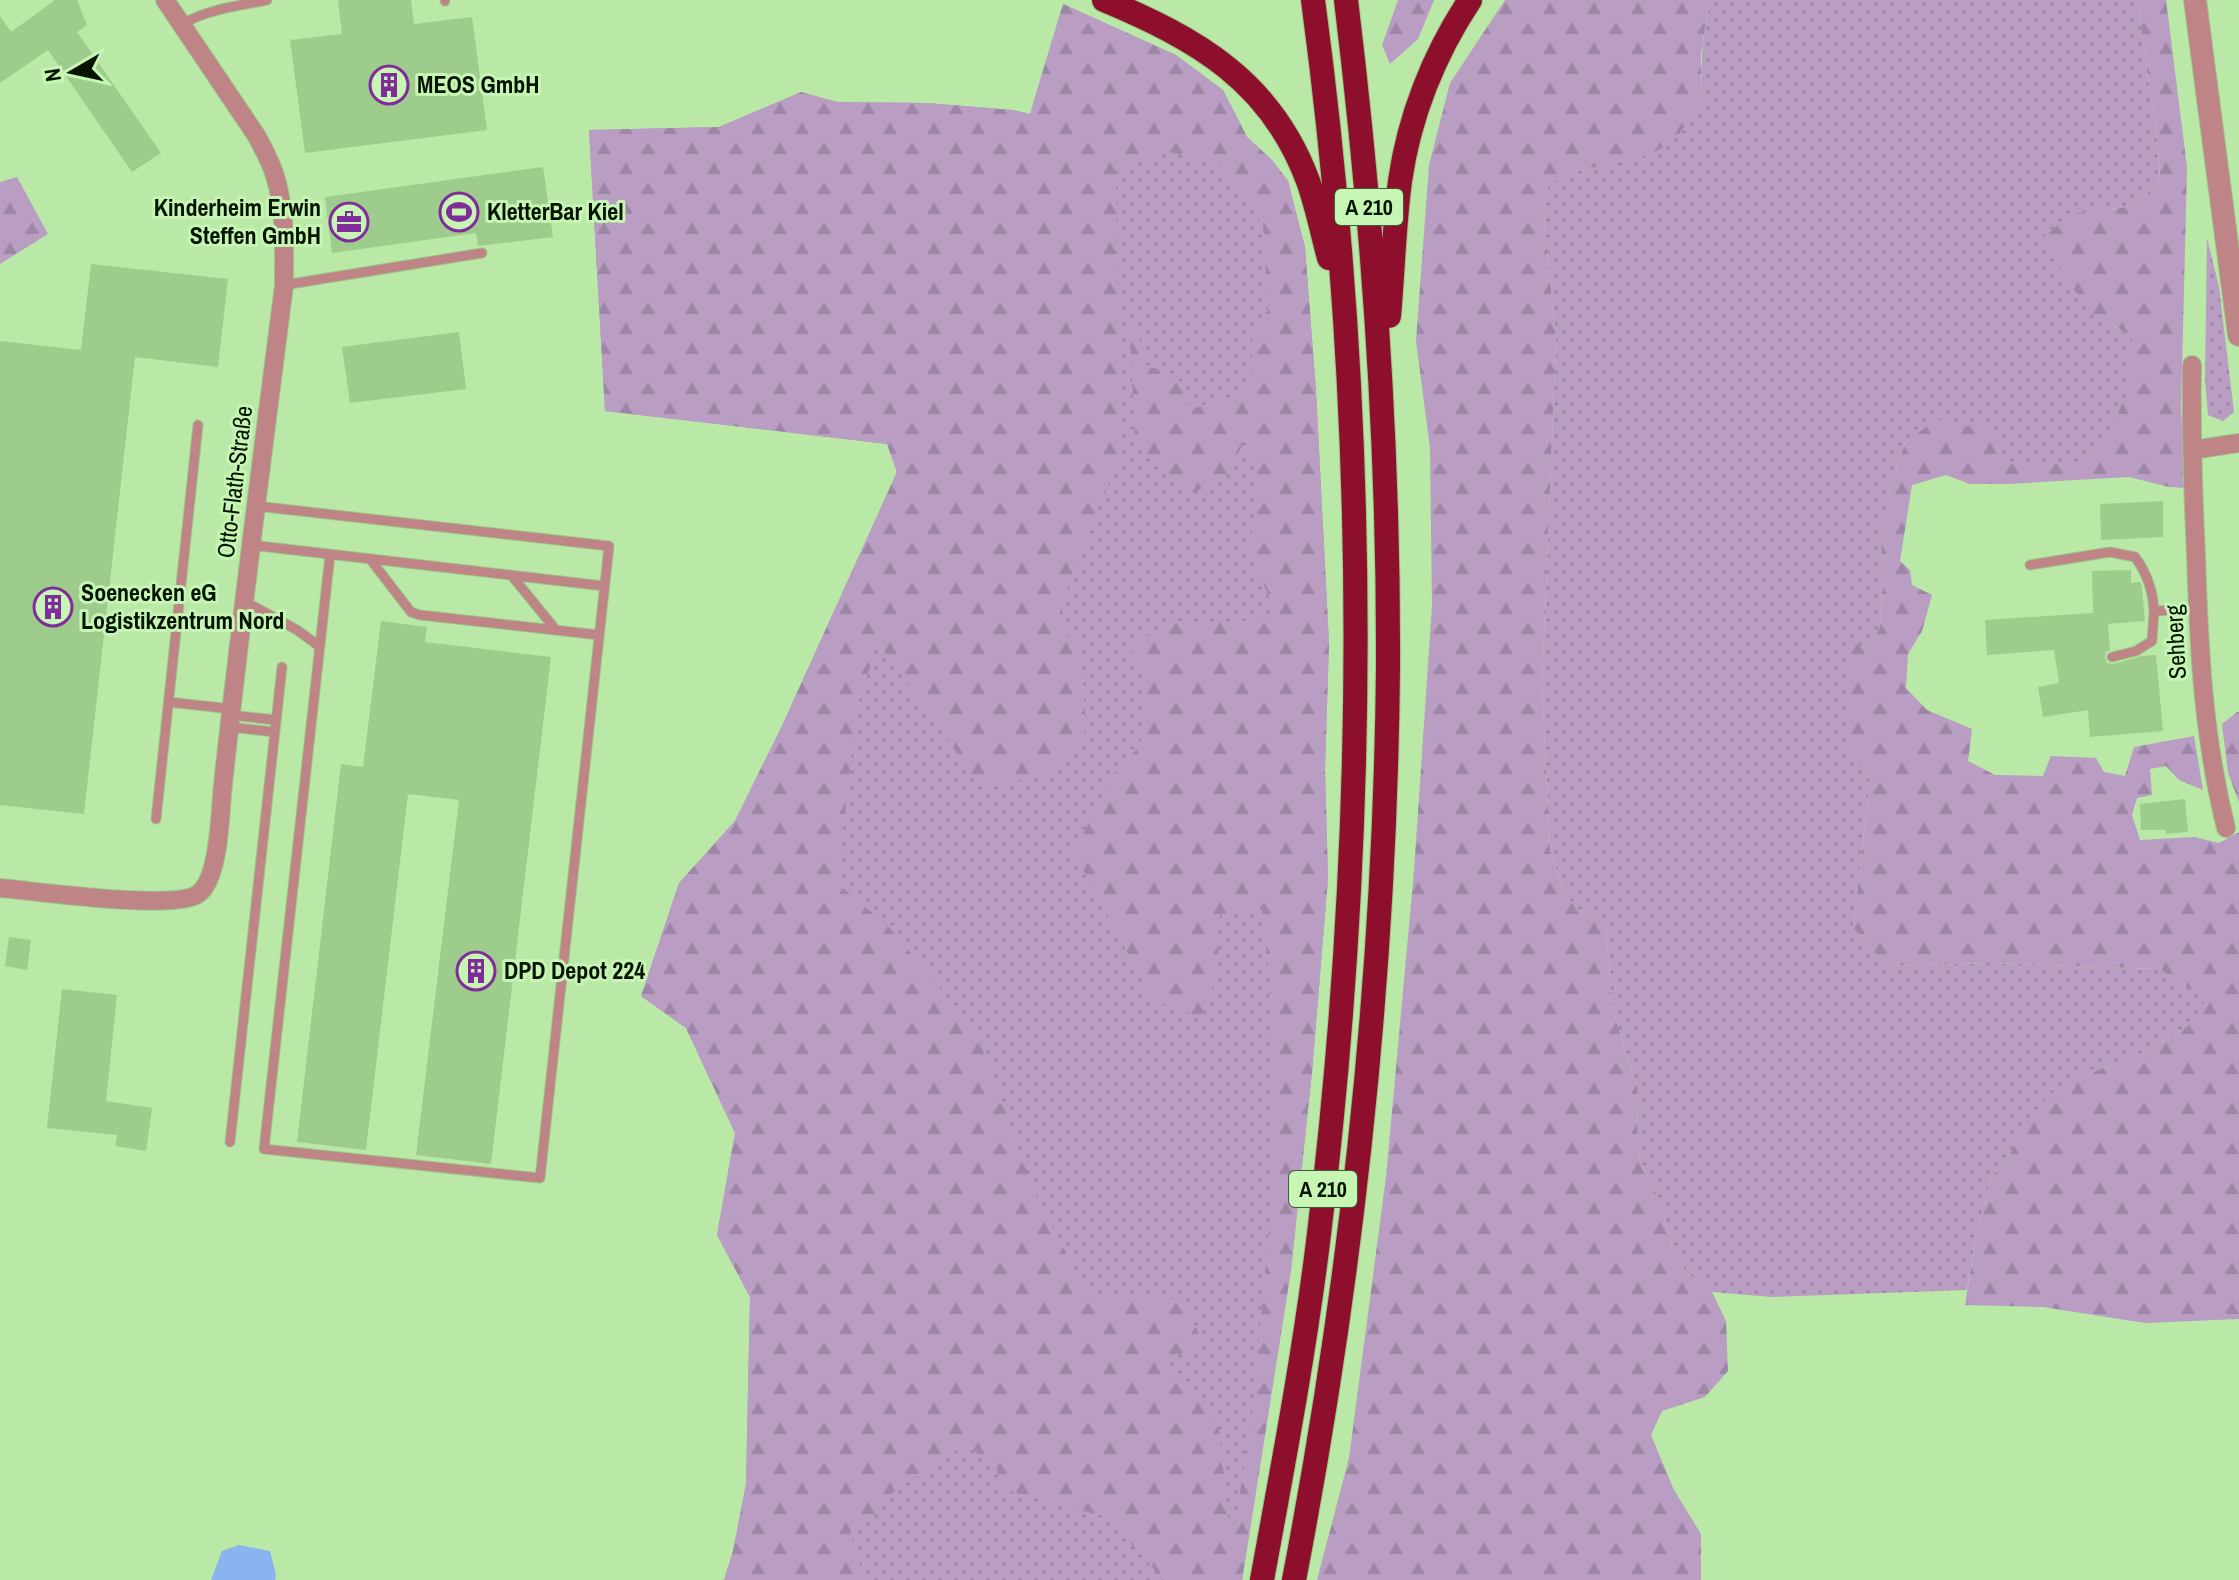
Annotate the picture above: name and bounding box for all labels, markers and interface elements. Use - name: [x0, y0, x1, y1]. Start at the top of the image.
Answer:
- north arrow: [32, 32, 112, 112]
- building icon: MEOS GmbH: [368, 64, 410, 106]
- text: N: [36, 66, 68, 84]
- place label: MEOS GmbH: [417, 68, 539, 100]
- road number: A 210: [1335, 189, 1403, 225]
- place label: Kinderheim Erwin Steffen GmbH: [154, 191, 321, 251]
- sports icon: KletterBar Kiel: [438, 191, 480, 233]
- place label: KletterBar Kiel: [487, 195, 624, 227]
- office icon: Kinderheim Erwin Steffen GmbH: [328, 201, 370, 243]
- street label: Otto-Flath-Straße: [209, 404, 259, 560]
- place label: Soenecken eG Logistikzentrum Nord: [81, 576, 284, 636]
- building icon: Soenecken eG Logistikzentrum Nord: [32, 586, 74, 628]
- street label: Sehberg: [2157, 604, 2193, 680]
- building icon: DPD Depot 224: [455, 950, 497, 992]
- place label: DPD Depot 224: [504, 954, 645, 986]
- road number: A 210: [1289, 1171, 1357, 1207]

